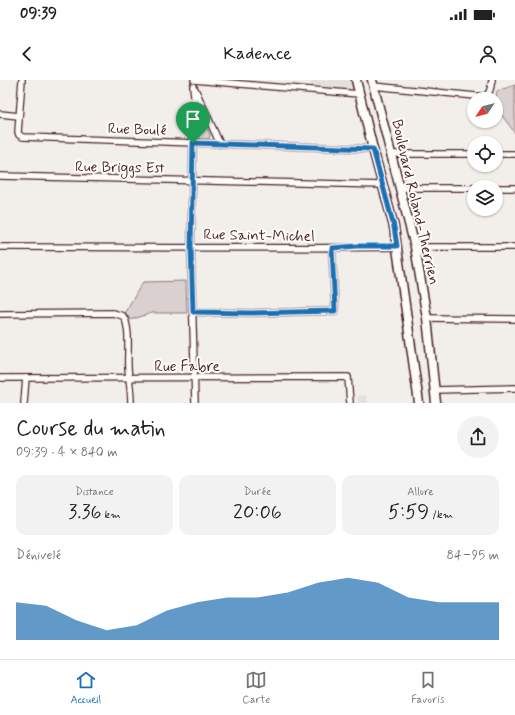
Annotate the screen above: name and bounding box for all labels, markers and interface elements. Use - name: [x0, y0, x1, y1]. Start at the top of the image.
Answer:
- text: 09:39: [20, 4, 57, 24]
- text: Kadence: [223, 42, 292, 66]
- icon: back: [16, 43, 38, 65]
- icon: person: [477, 43, 499, 65]
- north arrow: [467, 92, 503, 128]
- map controls: [467, 92, 503, 216]
- pin: [176, 102, 210, 143]
- icon: arrive: [182, 108, 204, 130]
- street label: Boulevard Roland-Therrien: [386, 118, 444, 287]
- street label: Rue Boulé: [107, 119, 167, 141]
- button: locate: [467, 136, 503, 172]
- street label: Rue Briggs Est: [75, 157, 166, 180]
- button: layers: [467, 180, 503, 216]
- street label: Rue Saint-Michel: [203, 225, 315, 247]
- street label: Rue Fabre: [154, 357, 220, 377]
- text: Course du matin: [16, 415, 166, 443]
- button: share: [457, 416, 499, 458]
- text: 09:39 · 4 × 840 m: [16, 444, 118, 461]
- text: Distance: [75, 485, 114, 499]
- text: Durée: [244, 485, 271, 499]
- text: Allure: [407, 485, 434, 499]
- text: 3.36: [68, 499, 102, 526]
- text: 20:06: [233, 499, 282, 526]
- text: 5:59: [388, 499, 429, 526]
- text: km: [102, 508, 121, 522]
- text: /km: [429, 508, 453, 522]
- text: Dénivelé: [16, 547, 61, 564]
- text: 84–95 m: [447, 547, 499, 564]
- tab: Accueil: [70, 669, 101, 707]
- tab: Carte: [242, 669, 270, 707]
- tab: Favoris: [411, 669, 445, 707]

